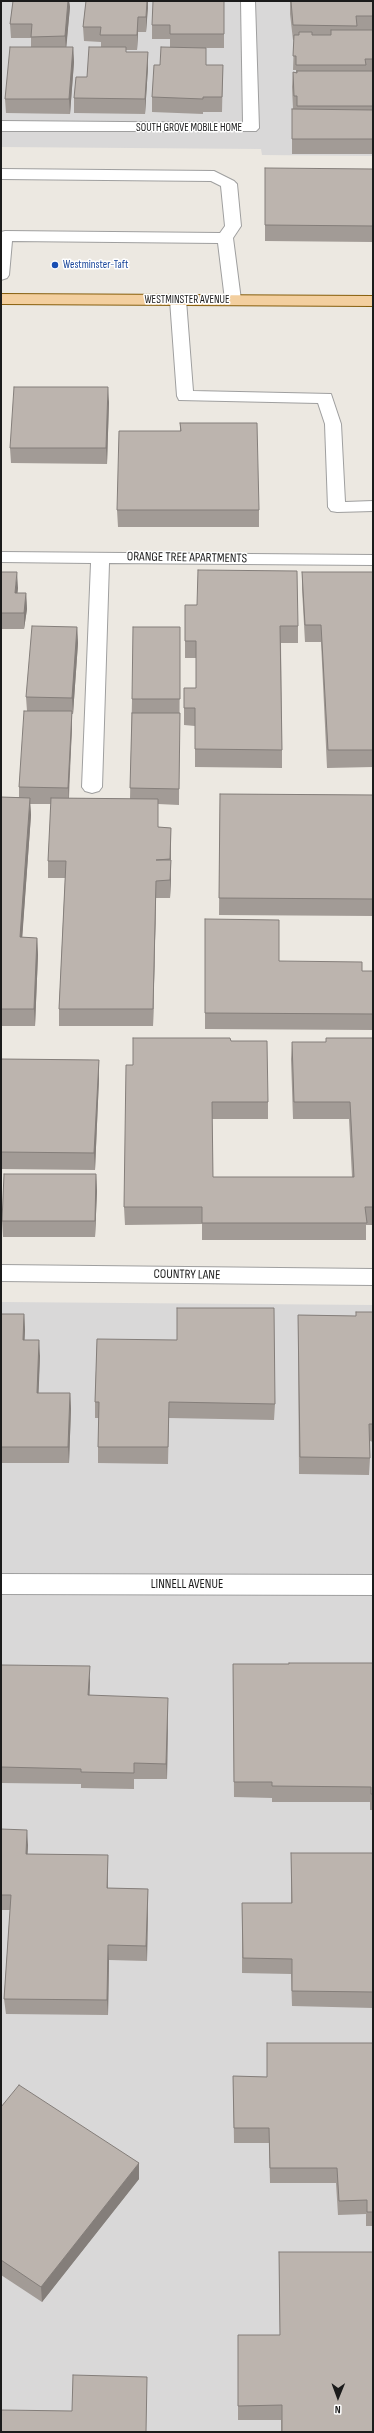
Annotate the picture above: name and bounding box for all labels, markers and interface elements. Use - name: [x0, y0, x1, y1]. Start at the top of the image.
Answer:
- street label: SOUTH GROVE MOBILE HOME: [136, 121, 242, 135]
- place label: Westminster-Taft: [63, 258, 128, 272]
- marker: Westminster-Taft: [50, 260, 60, 270]
- street label: WESTMINSTER AVENUE: [144, 293, 230, 307]
- street label: ORANGE TREE APARTMENTS: [127, 549, 247, 567]
- street label: COUNTRY LANE: [153, 1267, 221, 1283]
- street label: LINNELL AVENUE: [151, 1577, 223, 1593]
- north arrow: [318, 2377, 358, 2417]
- text: N: [335, 2403, 341, 2416]

